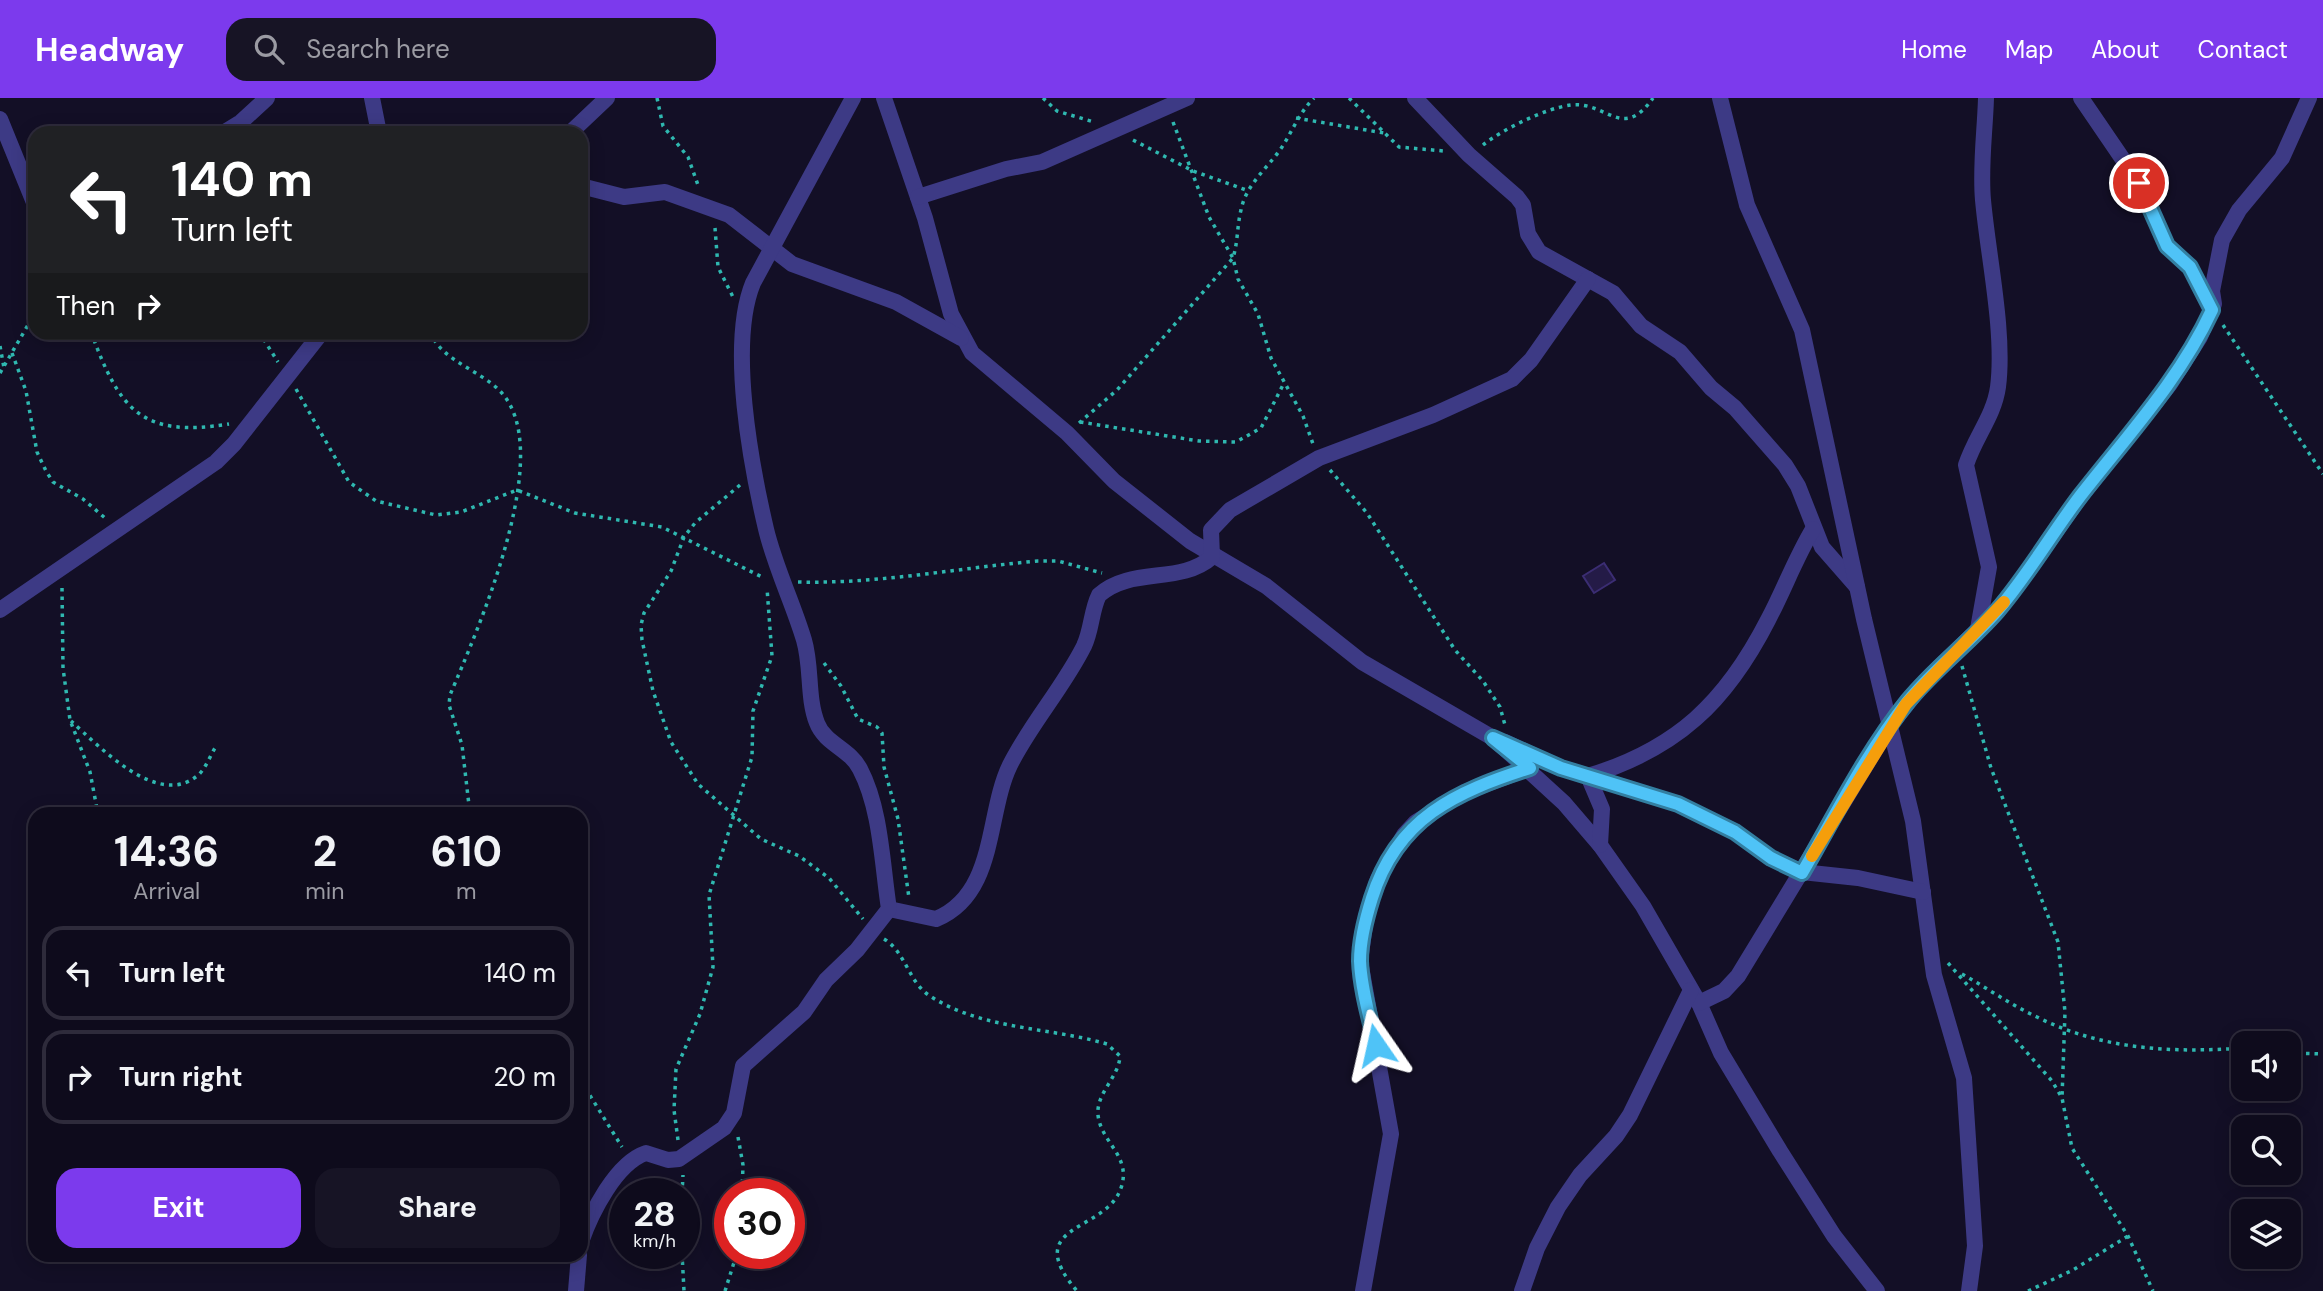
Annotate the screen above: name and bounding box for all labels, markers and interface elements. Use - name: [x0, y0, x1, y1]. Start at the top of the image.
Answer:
- search box: [226, 18, 716, 81]
- text: Headway: [35, 28, 184, 71]
- icon: search: [250, 30, 288, 68]
- text: Search here: [306, 32, 450, 66]
- text: Home: [1901, 34, 1967, 65]
- text: Map: [2005, 34, 2053, 65]
- text: About: [2091, 34, 2160, 65]
- text: Contact: [2198, 34, 2288, 65]
- text: 140 m: [171, 147, 313, 211]
- pin: [2109, 153, 2169, 213]
- icon: left: [56, 154, 147, 245]
- icon: arrive: [2120, 164, 2158, 202]
- text: Turn left: [171, 209, 293, 251]
- icon: right: [129, 287, 167, 325]
- text: Then: [56, 289, 115, 323]
- text: 14:36: [114, 824, 219, 879]
- text: 2: [313, 824, 337, 879]
- text: 610: [430, 824, 502, 879]
- text: Arrival: [133, 876, 200, 906]
- text: min: [305, 876, 344, 906]
- text: m: [456, 876, 476, 906]
- icon: left: [60, 954, 98, 992]
- text: Turn left: [119, 956, 226, 990]
- text: 140 m: [484, 956, 556, 990]
- position arrow: [1339, 1008, 1413, 1082]
- map controls: [2231, 1031, 2301, 1269]
- button: sound: [2231, 1031, 2301, 1101]
- icon: right: [60, 1058, 98, 1096]
- text: Turn right: [119, 1060, 243, 1094]
- text: 20 m: [493, 1060, 556, 1094]
- button: search: [2231, 1115, 2301, 1185]
- button: Exit: [56, 1168, 301, 1248]
- button: Share: [315, 1168, 560, 1248]
- speed limit sign: 30: [714, 1178, 805, 1269]
- text: 28: [633, 1191, 676, 1237]
- button: layers: [2231, 1199, 2301, 1269]
- text: km/h: [633, 1229, 676, 1253]

